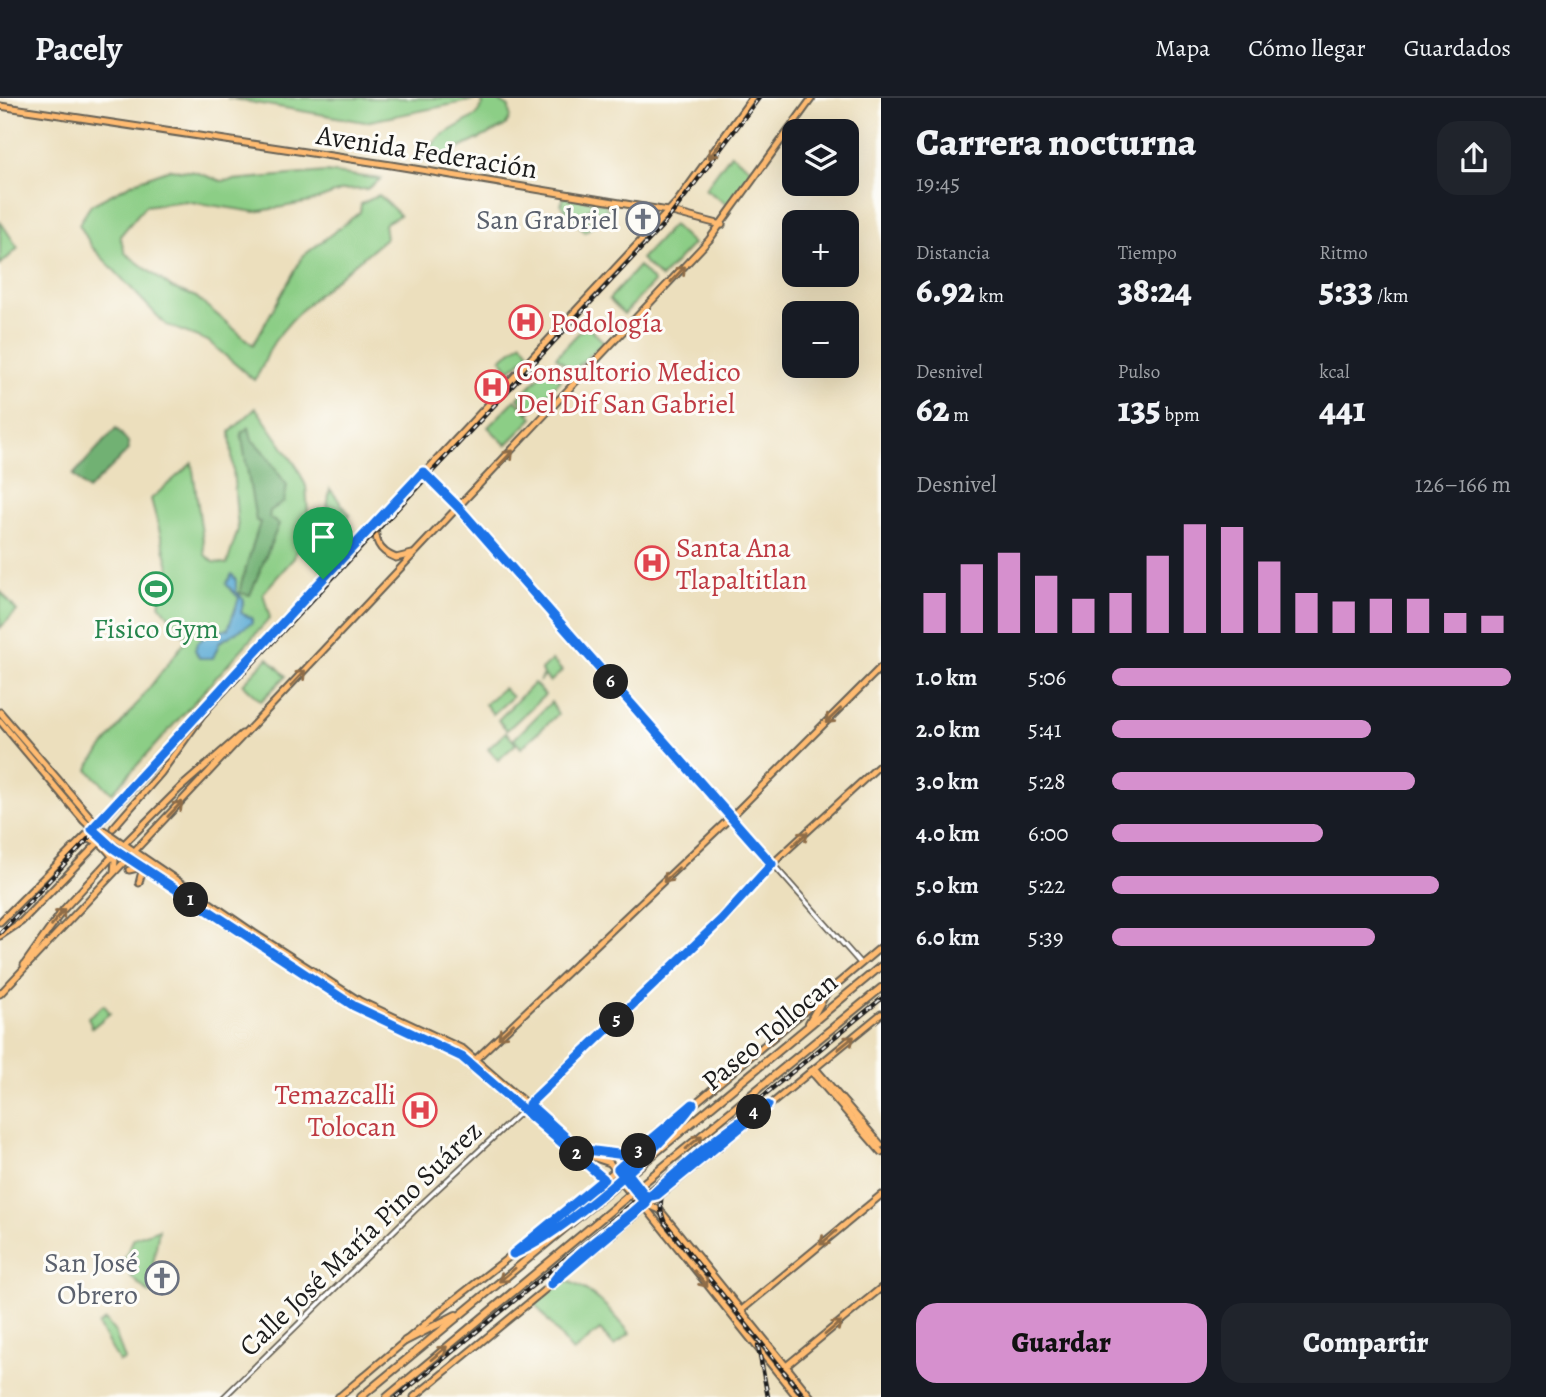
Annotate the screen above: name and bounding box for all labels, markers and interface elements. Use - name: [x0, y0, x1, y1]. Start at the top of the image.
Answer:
- text: Pacely: [35, 26, 122, 71]
- text: Mapa: [1155, 32, 1210, 64]
- text: Cómo llegar: [1248, 32, 1366, 64]
- text: Guardados: [1404, 32, 1511, 64]
- street label: Avenida Federación: [313, 116, 540, 188]
- text: Carrera nocturna: [916, 116, 1197, 168]
- map controls: [782, 119, 859, 378]
- button: layers: [782, 119, 859, 196]
- button: share: [1437, 121, 1511, 195]
- one-way arrow: [708, 140, 722, 159]
- text: 19:45: [916, 168, 960, 199]
- church icon: San Grabriel: [624, 200, 662, 238]
- place label: San Grabriel: [476, 201, 618, 239]
- button: +: [782, 210, 859, 287]
- text: Distancia: [916, 240, 990, 266]
- text: Tiempo: [1118, 240, 1177, 266]
- text: Ritmo: [1319, 240, 1368, 266]
- one-way arrow: [669, 266, 686, 283]
- text: 6.92: [916, 266, 975, 314]
- text: 38:24: [1118, 266, 1192, 314]
- text: 5:33: [1319, 266, 1373, 314]
- text: km: [975, 283, 1004, 309]
- text: /km: [1373, 283, 1408, 309]
- button: −: [782, 301, 859, 378]
- hospital icon: Podología: [507, 303, 545, 341]
- place label: Podología: [550, 304, 663, 342]
- place label: Consultorio Medico Del Dif San Gabriel: [516, 353, 741, 423]
- text: Desnivel: [916, 359, 983, 385]
- text: Pulso: [1118, 359, 1160, 385]
- text: kcal: [1319, 359, 1350, 385]
- hospital icon: Consultorio Medico Del Dif San Gabriel: [473, 368, 511, 406]
- text: 62: [916, 385, 950, 433]
- text: 135: [1118, 385, 1161, 433]
- text: 441: [1319, 385, 1366, 433]
- text: m: [950, 402, 969, 428]
- text: bpm: [1161, 402, 1200, 428]
- one-way arrow: [497, 450, 514, 467]
- text: Desnivel: [916, 469, 997, 500]
- text: 126–166 m: [1415, 469, 1511, 500]
- pin: [293, 507, 353, 579]
- icon: arrive: [304, 518, 342, 556]
- place label: Santa Ana Tlapaltitlan: [676, 529, 807, 599]
- hospital icon: Santa Ana Tlapaltitlan: [633, 544, 671, 582]
- sports icon: Fisico Gym: [137, 570, 175, 608]
- place label: Fisico Gym: [93, 610, 219, 648]
- text: 1.0 km: [916, 662, 977, 693]
- text: 5:06: [1028, 662, 1066, 693]
- pin: 6: [594, 664, 628, 700]
- text: 6: [606, 668, 615, 694]
- one-way arrow: [289, 670, 306, 687]
- one-way arrow: [825, 707, 842, 724]
- text: 2.0 km: [916, 714, 980, 745]
- text: 5:41: [1028, 714, 1062, 745]
- text: 3.0 km: [916, 766, 979, 797]
- text: 5:28: [1028, 766, 1065, 797]
- one-way arrow: [167, 801, 184, 818]
- text: 4.0 km: [916, 818, 980, 849]
- text: 6:00: [1028, 818, 1069, 849]
- one-way arrow: [791, 831, 809, 847]
- one-way arrow: [662, 867, 680, 883]
- text: 5.0 km: [916, 870, 979, 901]
- text: 5:22: [1028, 870, 1065, 901]
- pin: 1: [174, 882, 208, 918]
- text: 1: [187, 886, 194, 912]
- one-way arrow: [50, 909, 65, 927]
- text: 6.0 km: [916, 922, 980, 953]
- text: 5:39: [1028, 922, 1063, 953]
- street label: Paseo Tollocan: [694, 964, 846, 1100]
- pin: 5: [600, 1002, 634, 1038]
- text: 5: [612, 1006, 621, 1032]
- one-way arrow: [498, 1023, 515, 1040]
- one-way arrow: [836, 1035, 854, 1050]
- place label: Temazcalli Tolocan: [274, 1076, 396, 1146]
- hospital icon: Temazcalli Tolocan: [401, 1091, 439, 1129]
- pin: 4: [736, 1094, 772, 1130]
- text: 4: [749, 1098, 758, 1124]
- street label: Calle José María Pino Suárez: [231, 1112, 490, 1365]
- pin: 3: [622, 1134, 656, 1168]
- one-way arrow: [685, 1134, 703, 1150]
- pin: 2: [560, 1136, 594, 1172]
- text: 3: [634, 1137, 643, 1163]
- text: 2: [572, 1140, 581, 1166]
- one-way arrow: [820, 1230, 838, 1246]
- place label: San José Obrero: [44, 1244, 138, 1314]
- church icon: San José Obrero: [143, 1259, 181, 1297]
- one-way arrow: [499, 1268, 517, 1283]
- one-way arrow: [694, 1270, 709, 1288]
- button: Guardar: [916, 1303, 1207, 1383]
- button: Compartir: [1221, 1303, 1511, 1383]
- one-way arrow: [824, 1320, 842, 1336]
- one-way arrow: [430, 1345, 448, 1361]

